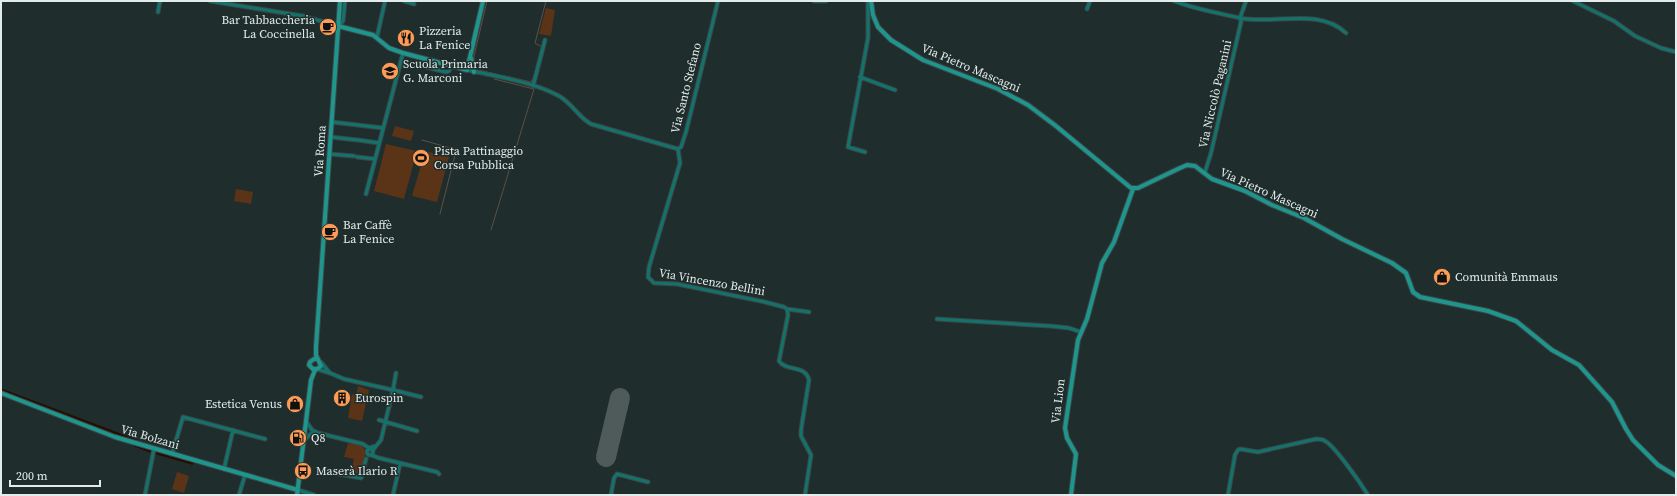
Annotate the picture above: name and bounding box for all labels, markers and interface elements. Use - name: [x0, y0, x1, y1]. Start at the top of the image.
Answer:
- place label: Bar Tabbaccheria La Coccinella: [221, 12, 316, 42]
- cafe icon: Bar Tabbaccheria La Coccinella: [318, 17, 338, 37]
- place label: Pizzeria La Fenice: [419, 23, 470, 53]
- restaurant icon: Pizzeria La Fenice: [396, 28, 416, 48]
- street label: Via Niccolò Paganini: [1195, 38, 1235, 150]
- street label: Via Pietro Mascagni: [919, 40, 1023, 96]
- street label: Via Santo Stefano: [667, 41, 705, 135]
- place label: Scuola Primaria G. Marconi: [403, 56, 489, 86]
- school or university icon: Scuola Primaria G. Marconi: [380, 61, 400, 81]
- street label: Via Roma: [310, 124, 330, 177]
- place label: Pista Pattinaggio Corsa Pubblica: [434, 143, 524, 173]
- sports icon: Pista Pattinaggio Corsa Pubblica: [411, 148, 431, 168]
- street label: Via Pietro Mascagni: [1217, 164, 1321, 222]
- place label: Bar Caffè La Fenice: [343, 217, 394, 247]
- cafe icon: Bar Caffè La Fenice: [320, 222, 340, 242]
- street label: Via Vincenzo Bellini: [658, 265, 767, 299]
- shop icon: Comunità Emmaus: [1432, 267, 1452, 287]
- place label: Comunità Emmaus: [1455, 269, 1558, 285]
- street label: Via Lion: [1047, 378, 1069, 424]
- building icon: Eurospin: [332, 388, 352, 408]
- place label: Eurospin: [355, 390, 404, 406]
- shop icon: Estetica Venus: [285, 394, 305, 414]
- place label: Estetica Venus: [205, 396, 282, 412]
- street label: Via Bolzani: [119, 421, 182, 453]
- fuel station icon: Q8: [288, 428, 308, 448]
- place label: Q8: [311, 430, 325, 446]
- bus stop icon: Maserà Ilario R: [293, 461, 313, 481]
- scale bar: [10, 462, 100, 488]
- place label: Maserà Ilario R: [316, 463, 398, 479]
- text: 200 m: [16, 468, 48, 484]

